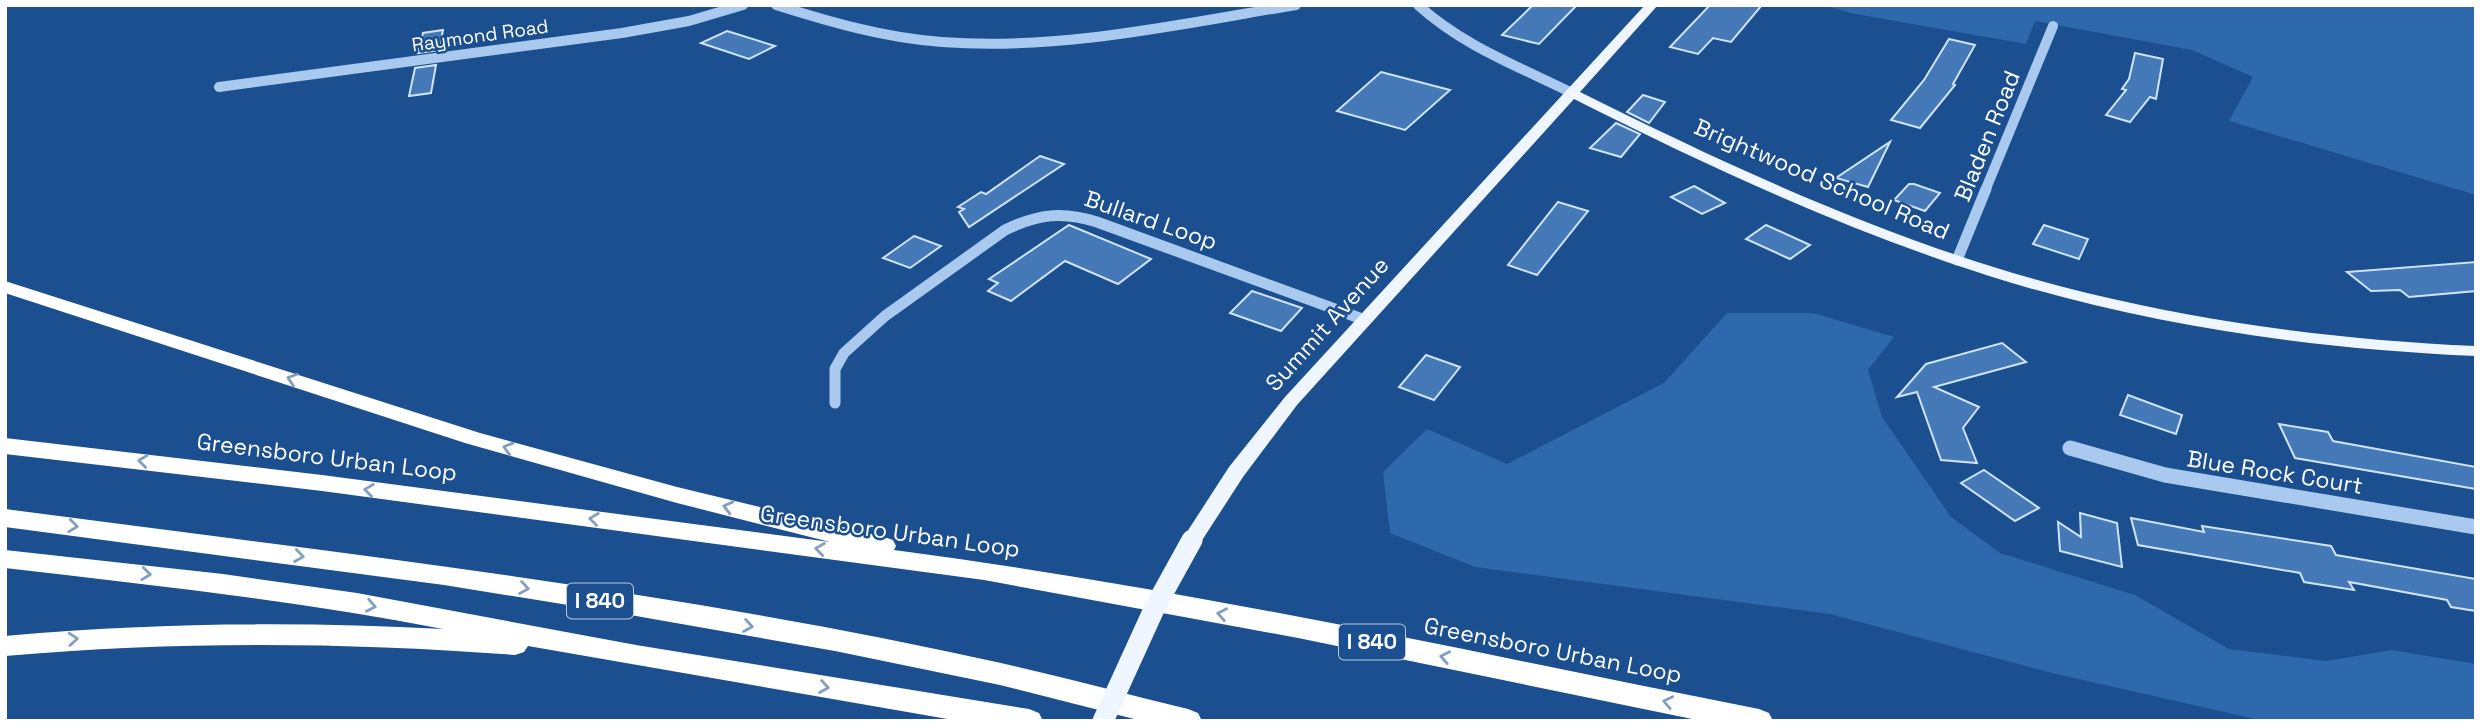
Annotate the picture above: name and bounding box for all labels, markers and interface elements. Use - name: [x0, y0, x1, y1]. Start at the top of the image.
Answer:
- street label: Raymond Road: [410, 14, 550, 57]
- street label: Bladen Road: [1947, 66, 2027, 206]
- street label: Brightwood School Road: [1690, 112, 1954, 246]
- street label: Bullard Loop: [1081, 183, 1221, 257]
- street label: Summit Avenue: [1259, 250, 1395, 398]
- one-way arrow: [286, 373, 298, 387]
- street label: Greensboro Urban Loop: [195, 426, 459, 488]
- one-way arrow: [503, 442, 515, 457]
- street label: Blue Rock Court: [2185, 443, 2365, 501]
- one-way arrow: [137, 454, 149, 469]
- one-way arrow: [363, 482, 374, 497]
- street label: Greensboro Urban Loop: [758, 498, 1022, 564]
- one-way arrow: [722, 501, 734, 515]
- one-way arrow: [588, 512, 600, 527]
- one-way arrow: [67, 518, 79, 533]
- one-way arrow: [814, 542, 825, 557]
- one-way arrow: [293, 548, 304, 563]
- one-way arrow: [140, 567, 152, 582]
- one-way arrow: [518, 581, 530, 596]
- road number: I 840: [567, 584, 633, 618]
- one-way arrow: [365, 597, 377, 612]
- one-way arrow: [1216, 607, 1228, 622]
- street label: Greensboro Urban Loop: [1422, 610, 1684, 690]
- one-way arrow: [742, 618, 754, 633]
- road number: I 840: [1339, 624, 1405, 660]
- one-way arrow: [68, 632, 79, 647]
- one-way arrow: [1439, 650, 1451, 665]
- one-way arrow: [818, 679, 830, 694]
- one-way arrow: [1662, 695, 1674, 710]

